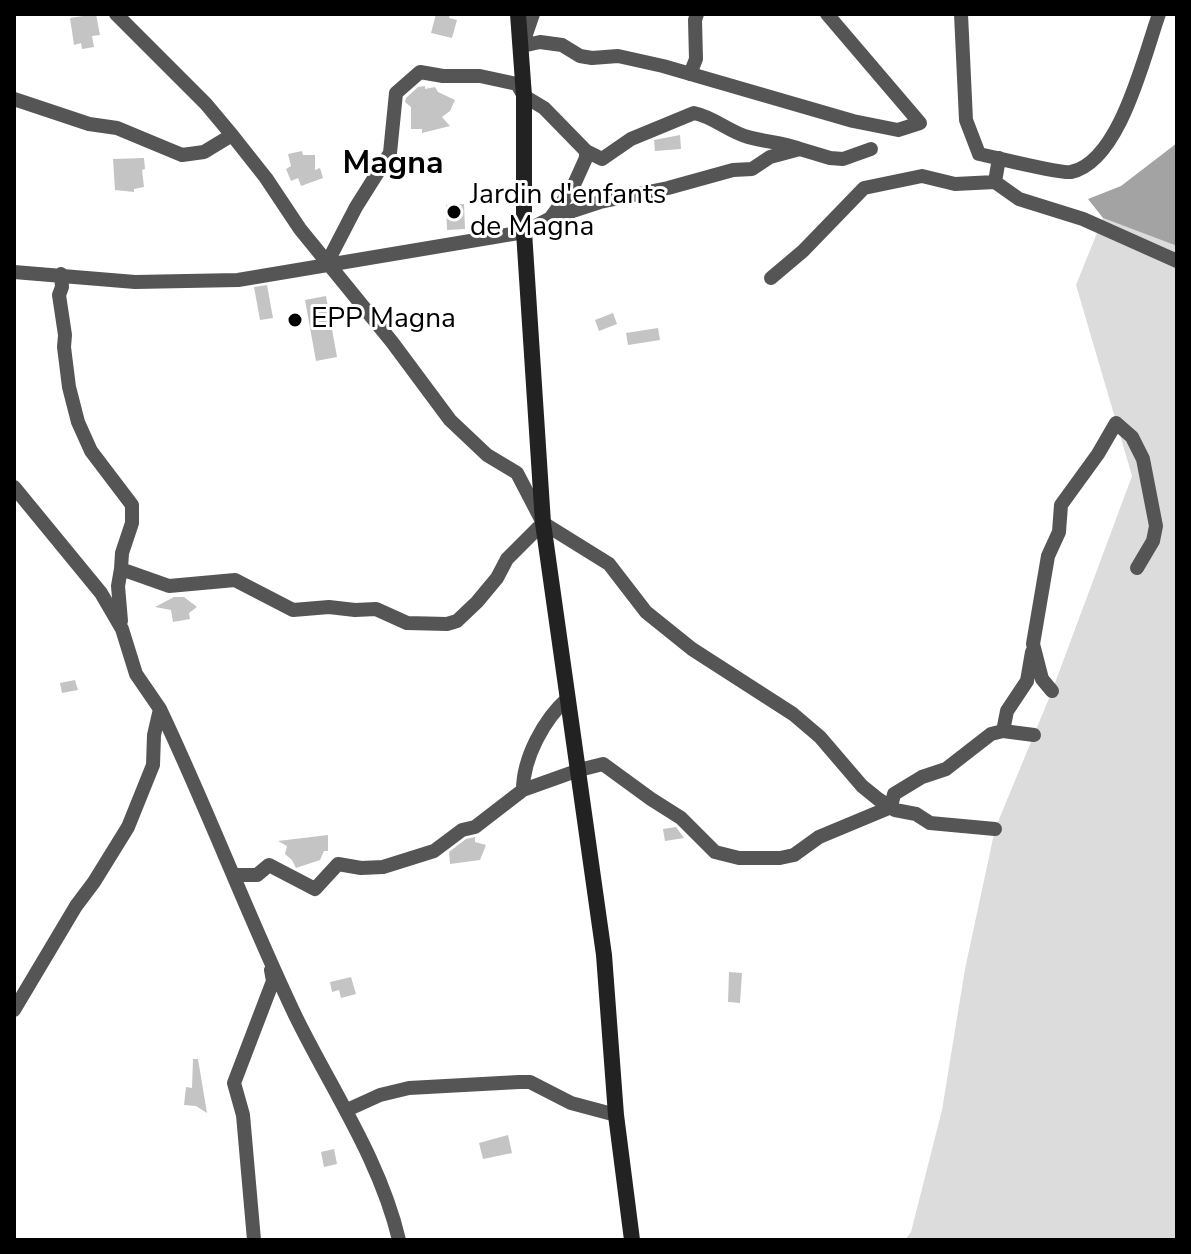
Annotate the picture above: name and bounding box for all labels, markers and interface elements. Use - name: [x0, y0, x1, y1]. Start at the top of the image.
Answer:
- district label: Magna: [343, 146, 443, 184]
- place label: Jardin d'enfants de Magna: [470, 179, 666, 245]
- marker: Jardin d'enfants de Magna: [445, 203, 463, 221]
- place label: EPP Magna: [311, 303, 456, 337]
- marker: EPP Magna: [286, 311, 304, 329]

